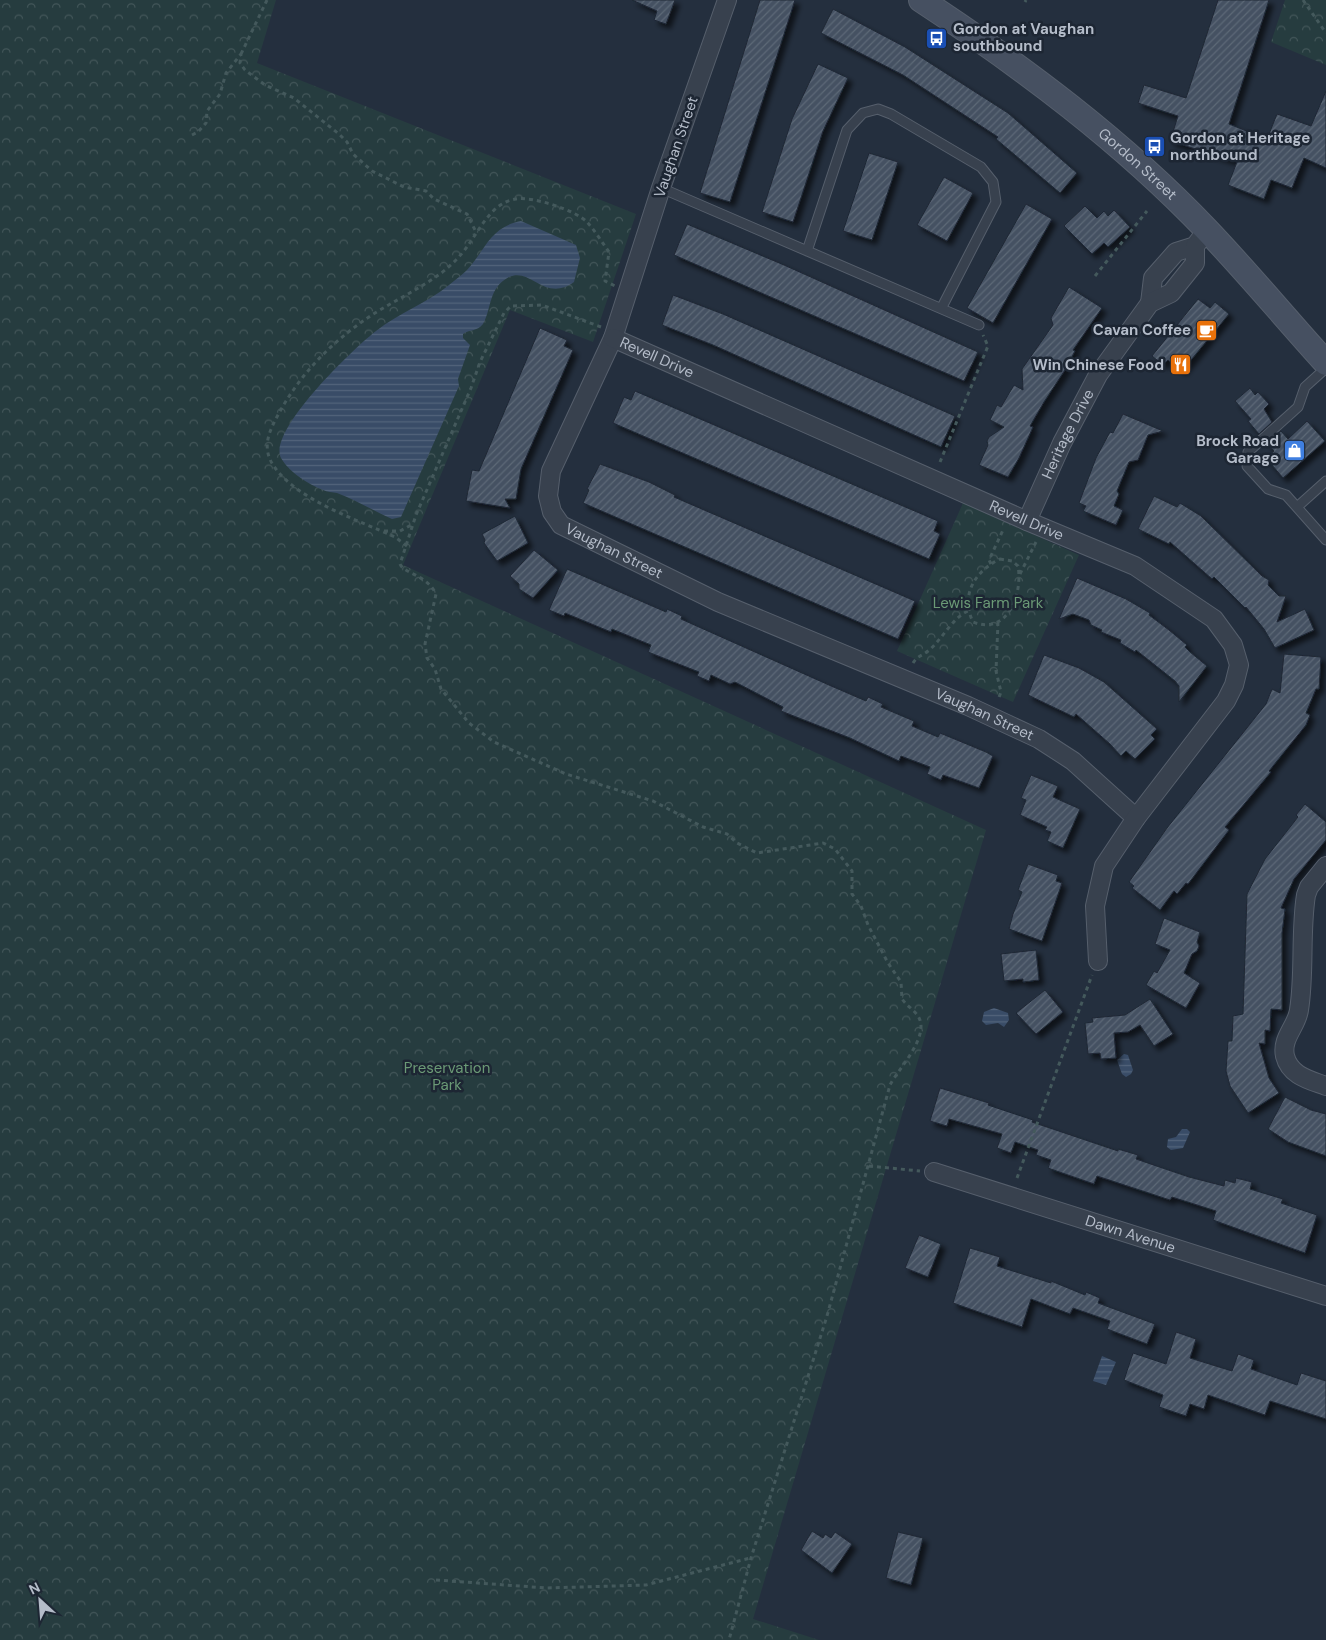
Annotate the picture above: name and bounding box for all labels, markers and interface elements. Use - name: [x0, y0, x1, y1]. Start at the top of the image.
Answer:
- place label: Gordon at Vaughan southbound: [953, 19, 1094, 56]
- bus stop icon: Gordon at Vaughan southbound: [925, 26, 949, 50]
- street label: Vaughan Street: [649, 93, 703, 200]
- street label: Gordon Street: [1094, 124, 1181, 204]
- place label: Gordon at Heritage northbound: [1170, 128, 1310, 165]
- bus stop icon: Gordon at Heritage northbound: [1142, 135, 1166, 159]
- cafe icon: Cavan Coffee: [1195, 318, 1219, 342]
- place label: Cavan Coffee: [1093, 320, 1191, 340]
- street label: Revell Drive: [617, 332, 697, 383]
- restaurant icon: Win Chinese Food: [1168, 353, 1192, 377]
- place label: Win Chinese Food: [1032, 355, 1164, 375]
- street label: Heritage Drive: [1037, 386, 1099, 482]
- place label: Brock Road Garage: [1196, 431, 1279, 468]
- shop icon: Brock Road Garage: [1283, 438, 1307, 462]
- street label: Revell Drive: [986, 496, 1067, 545]
- street label: Vaughan Street: [562, 519, 666, 583]
- park label: Lewis Farm Park: [933, 593, 1044, 613]
- street label: Vaughan Street: [932, 683, 1037, 745]
- park label: Preservation Park: [404, 1058, 490, 1095]
- street label: Dawn Avenue: [1083, 1211, 1178, 1258]
- north arrow: [15, 1575, 65, 1625]
- text: N: [26, 1578, 43, 1599]

